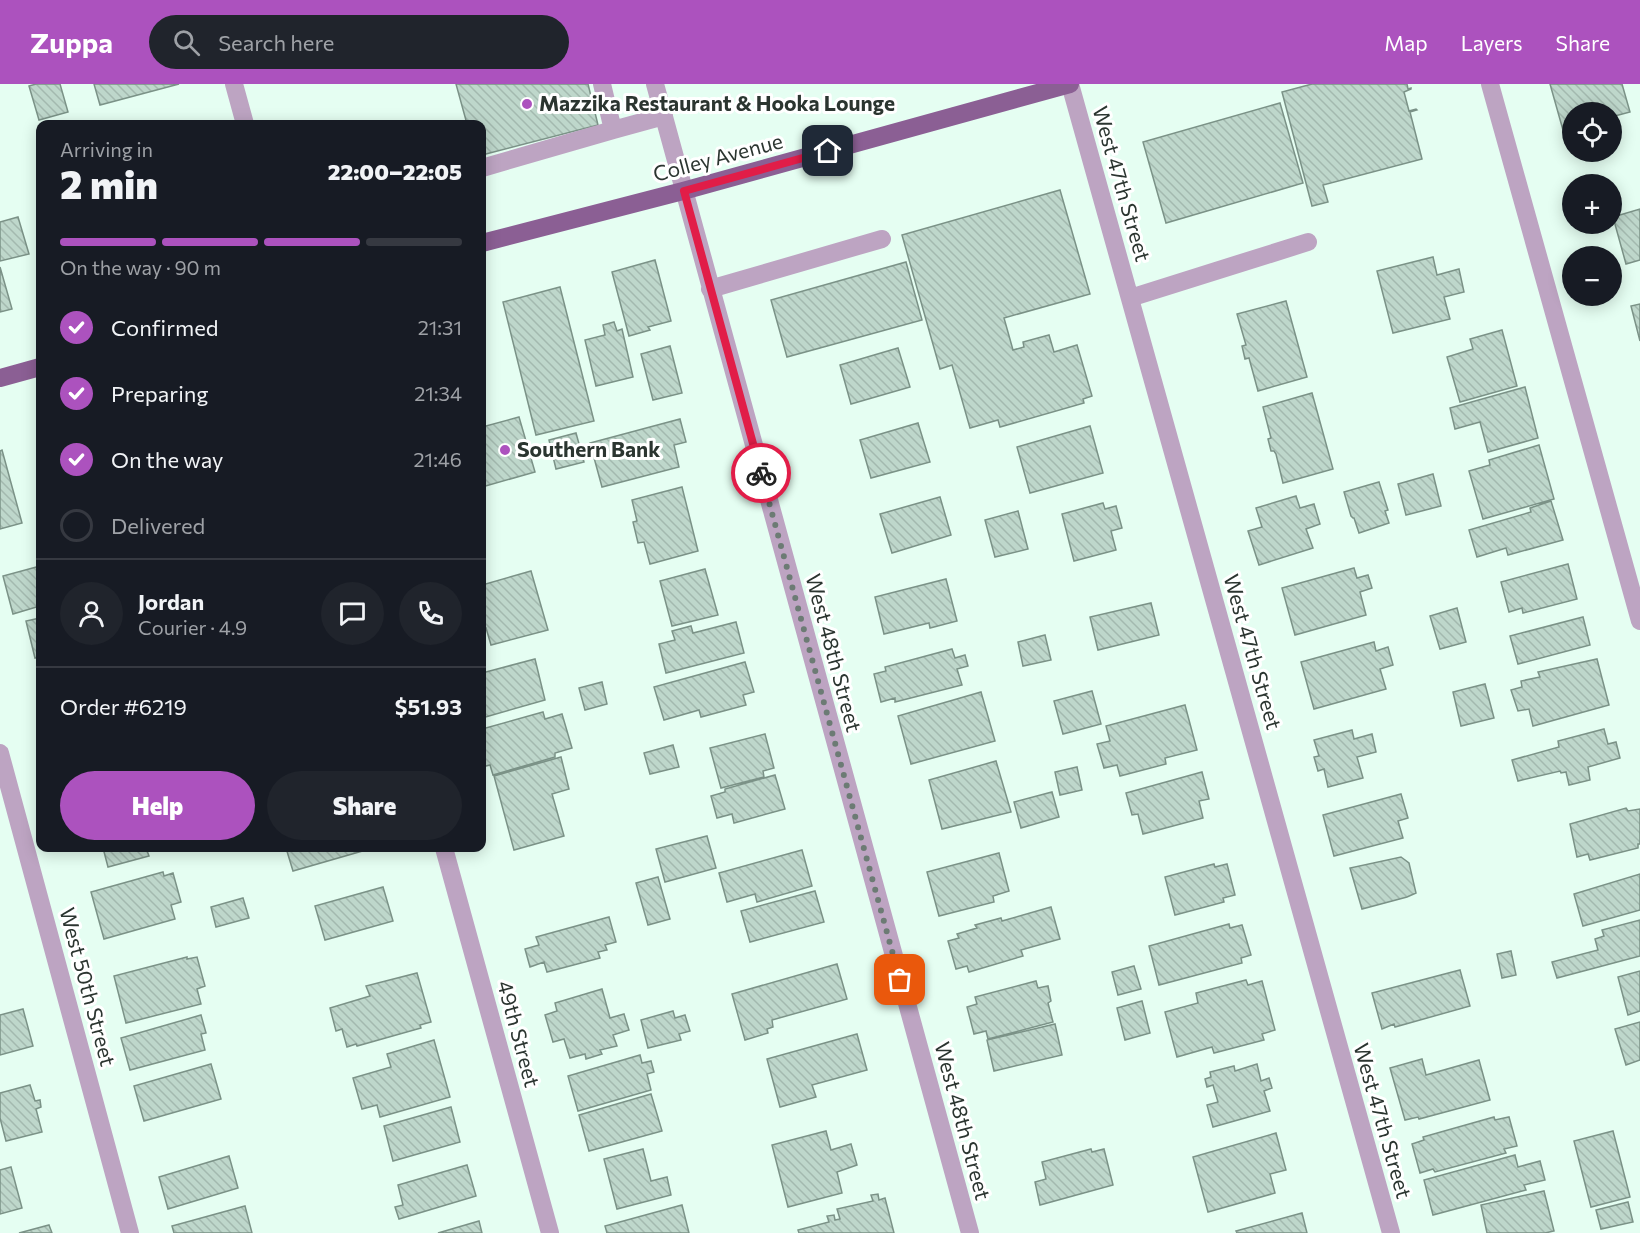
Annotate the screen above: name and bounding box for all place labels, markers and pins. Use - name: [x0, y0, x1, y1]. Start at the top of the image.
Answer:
- place label: Mazzika Restaurant & Hooka Lounge: [539, 90, 895, 115]
- marker: Mazzika Restaurant & Hooka Lounge: [520, 97, 534, 111]
- pin: [802, 125, 853, 176]
- place label: Southern Bank: [517, 436, 660, 461]
- marker: Southern Bank: [498, 443, 512, 457]
- pin: [874, 954, 925, 1005]

